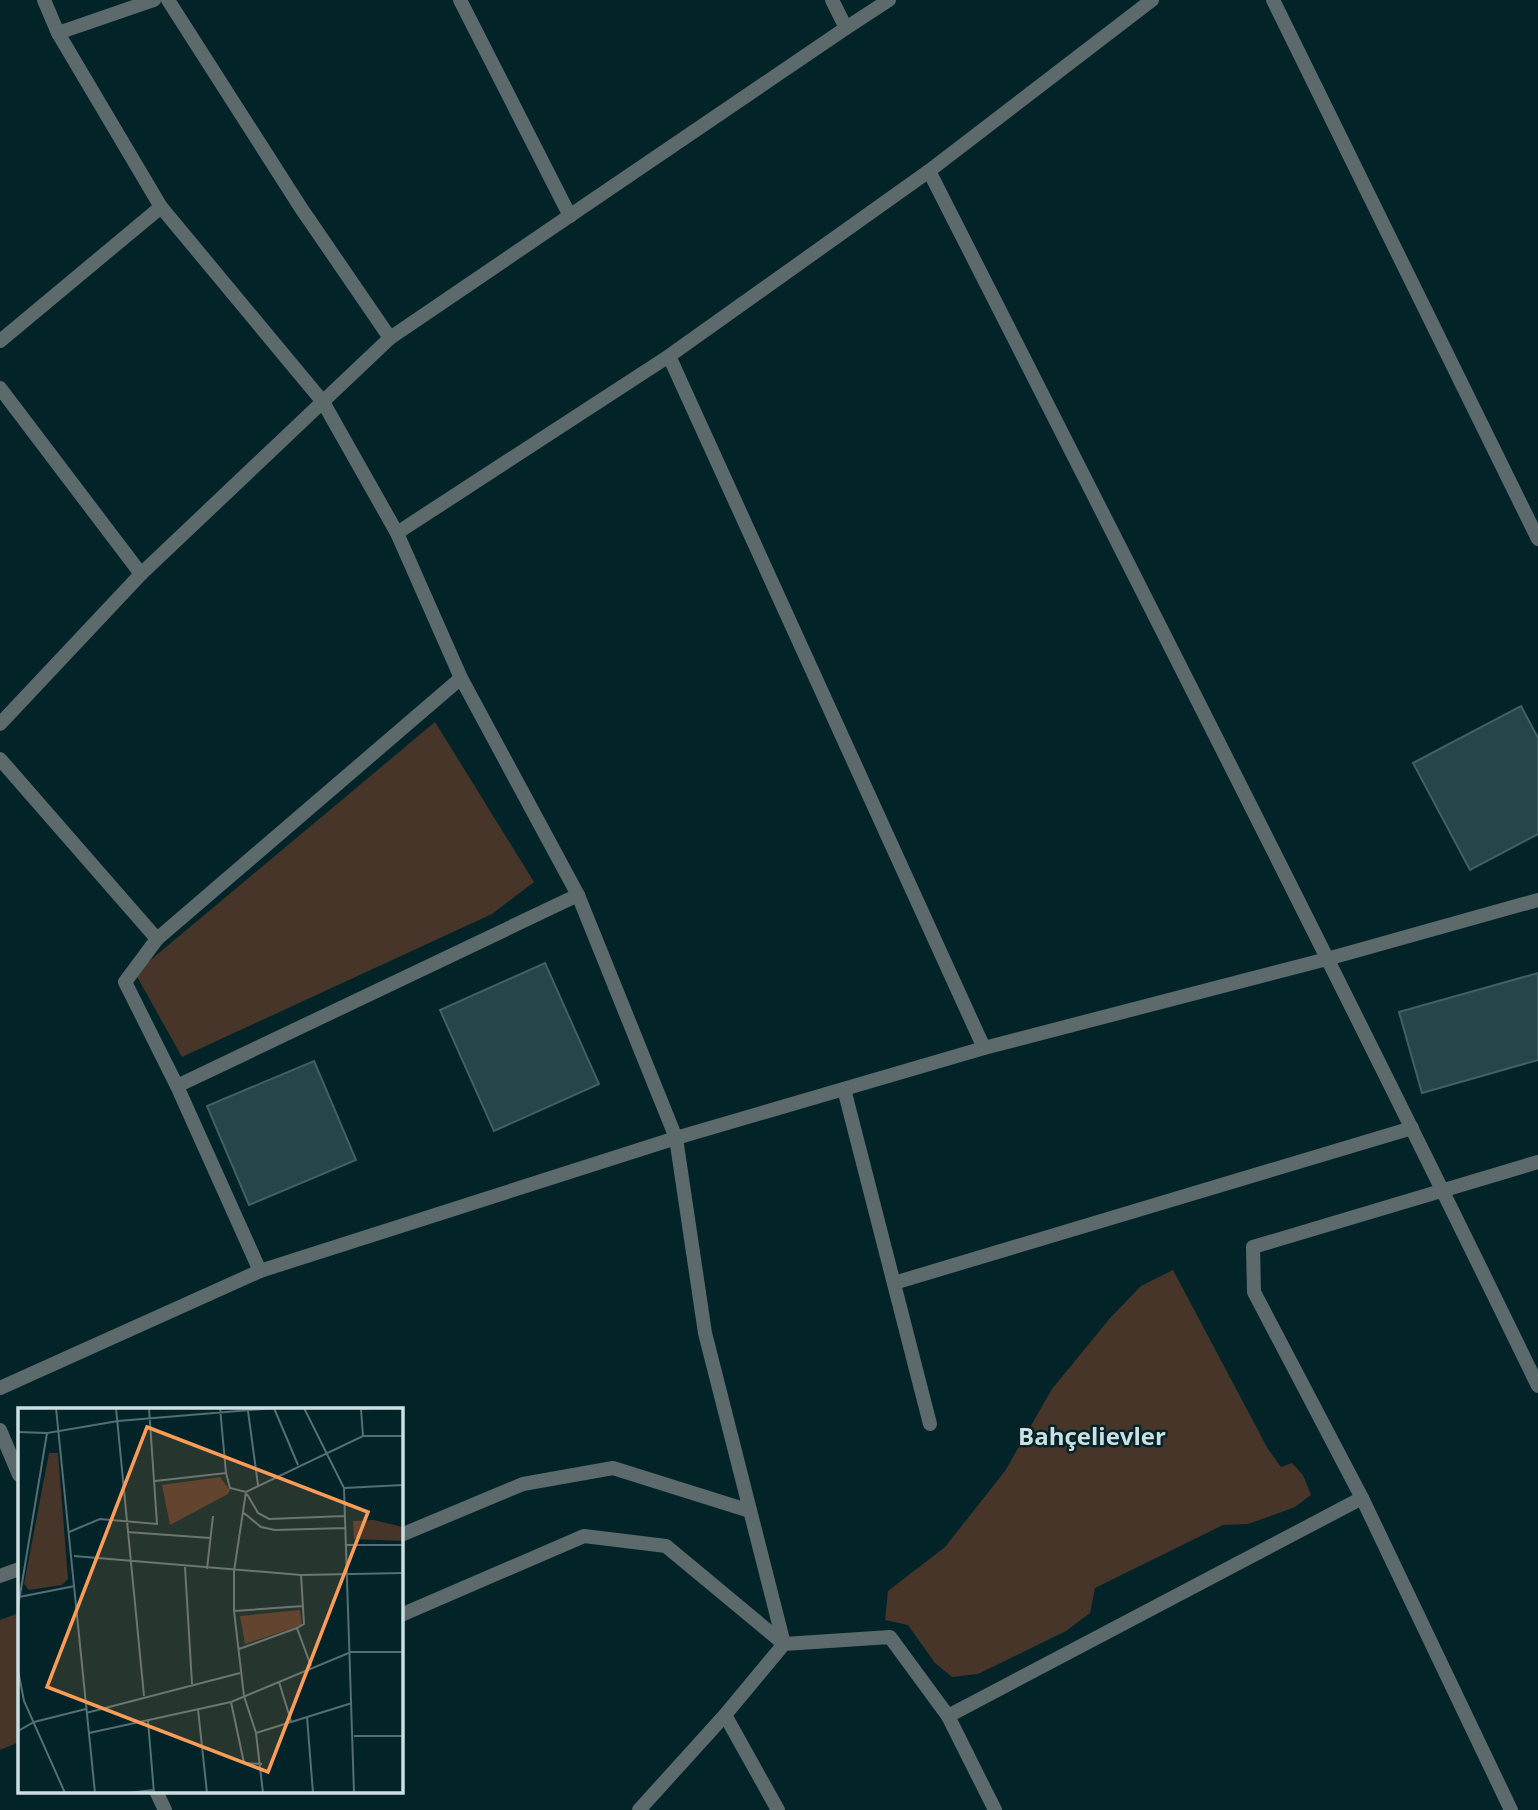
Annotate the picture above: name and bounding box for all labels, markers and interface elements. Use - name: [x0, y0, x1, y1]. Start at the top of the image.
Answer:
- inset map: [18, 1408, 402, 1792]
- district label: Bahçelievler: [1018, 1419, 1166, 1452]

